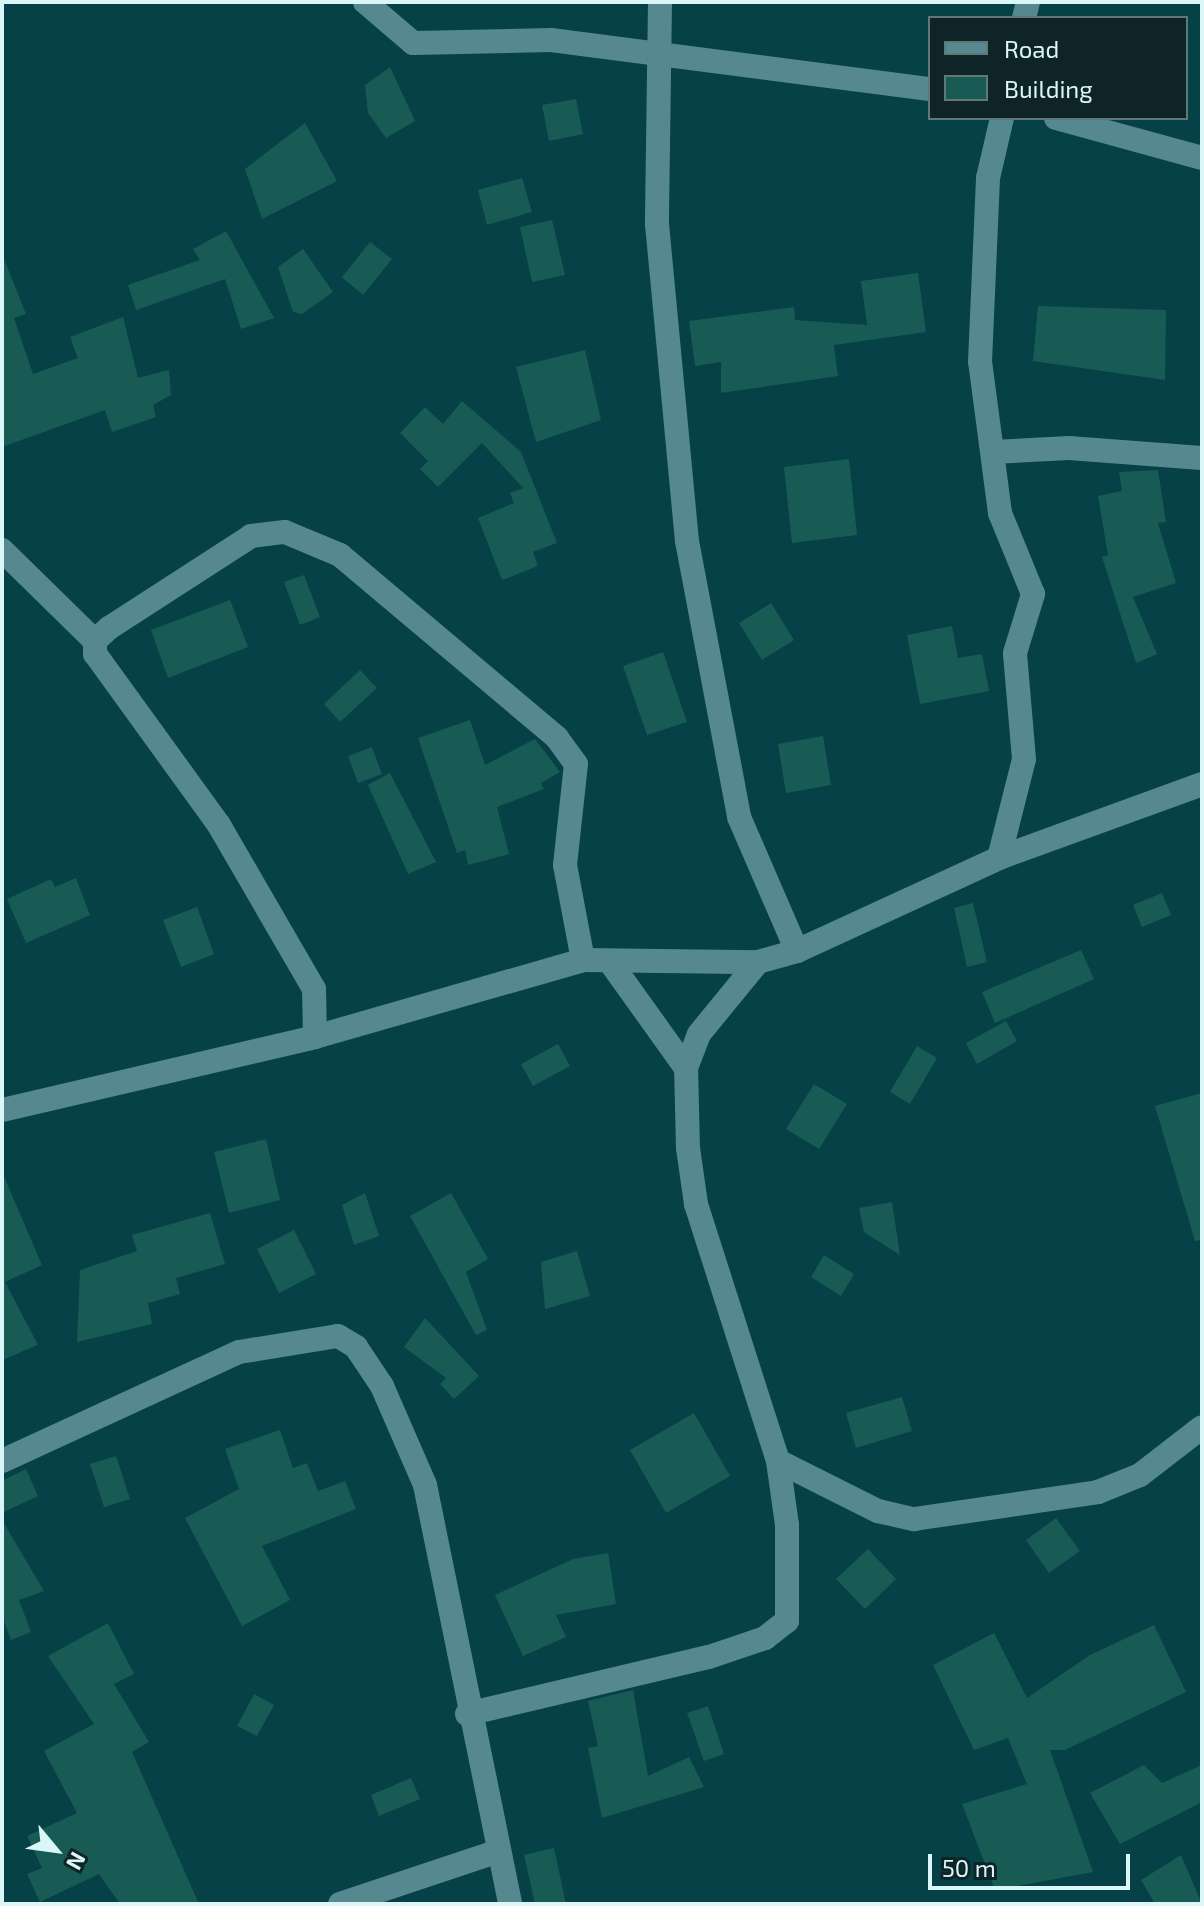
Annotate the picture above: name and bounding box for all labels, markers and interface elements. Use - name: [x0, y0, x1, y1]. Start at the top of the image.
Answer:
- legend: [928, 16, 1188, 120]
- text: Road: [1004, 34, 1059, 63]
- text: Building: [1004, 74, 1093, 103]
- north arrow: [16, 1810, 96, 1890]
- scale bar: [932, 1838, 1134, 1888]
- text: N: [62, 1848, 92, 1875]
- text: 50 m: [942, 1853, 996, 1882]

